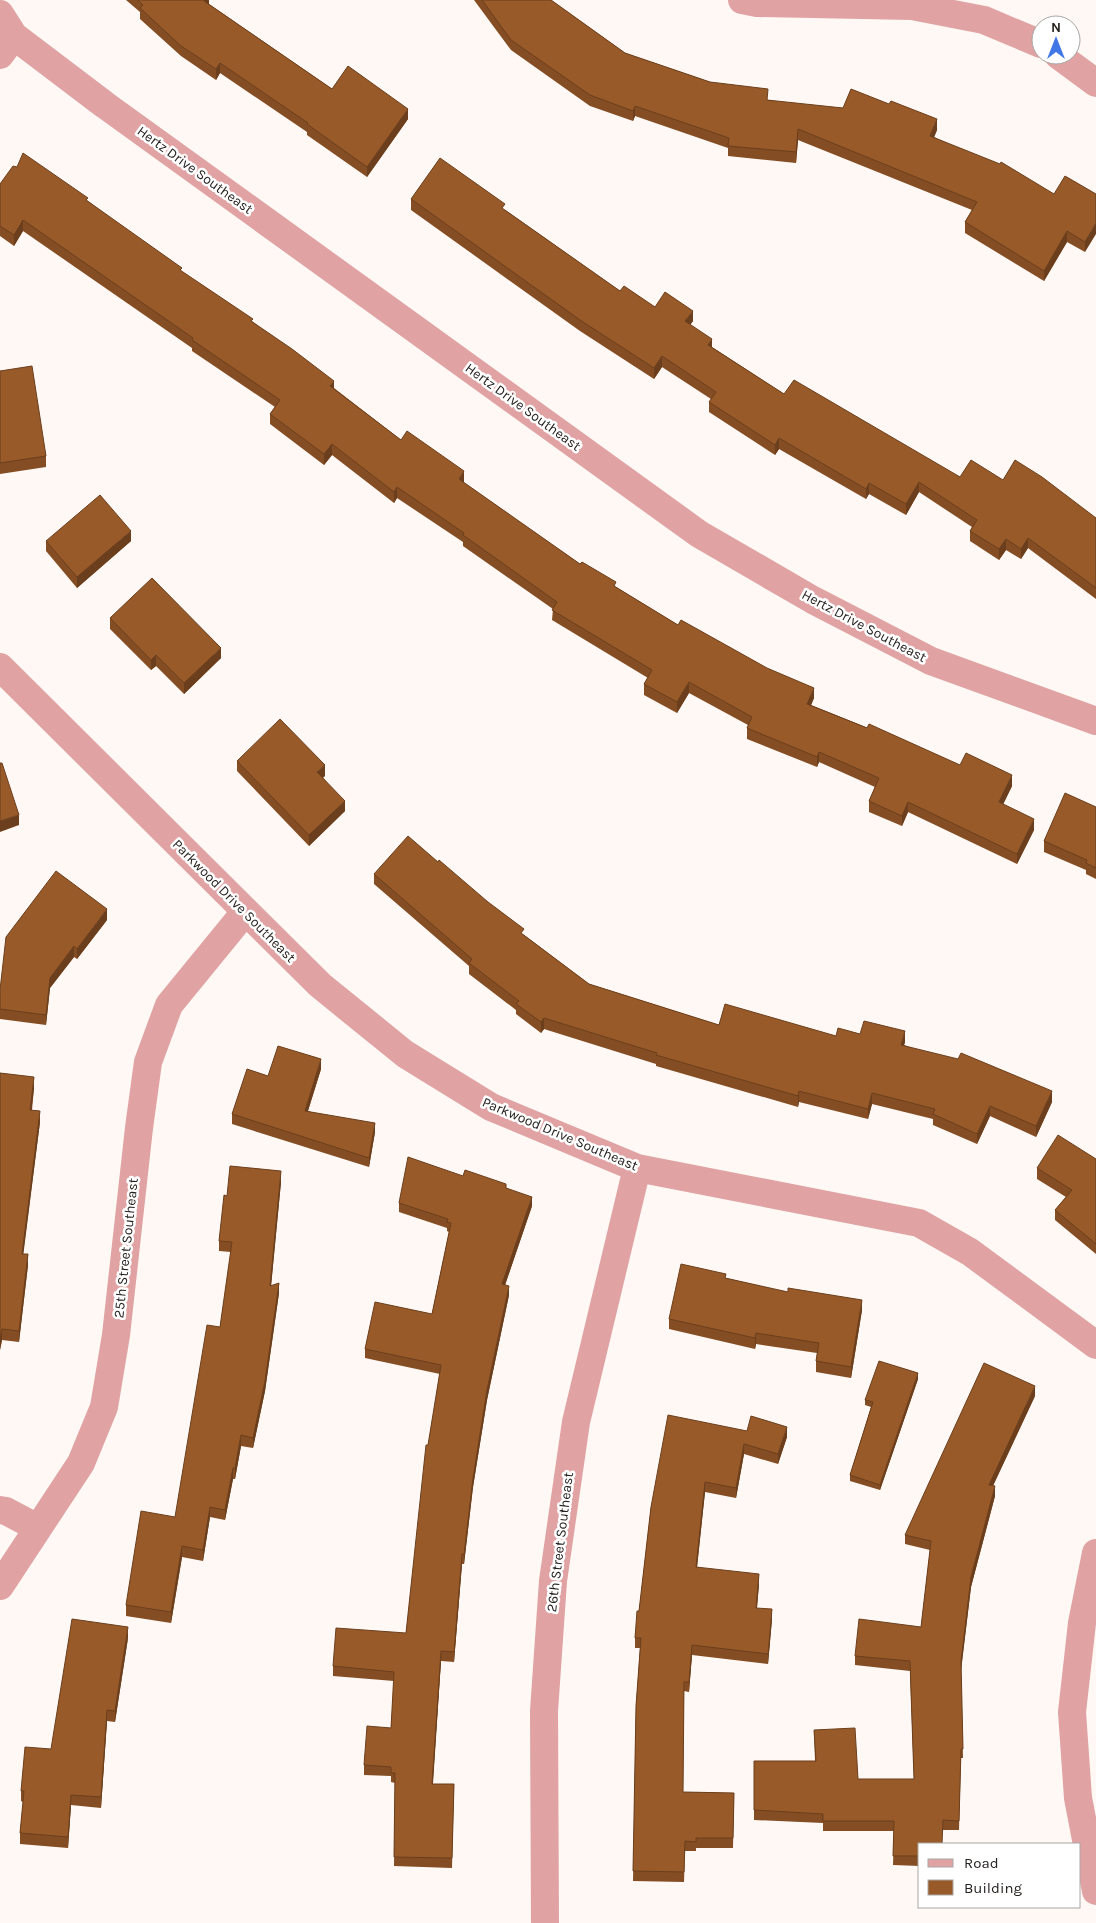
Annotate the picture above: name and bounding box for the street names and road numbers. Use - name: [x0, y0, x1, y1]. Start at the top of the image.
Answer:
- street label: Hertz Drive Southeast: [134, 122, 256, 218]
- street label: Hertz Drive Southeast: [462, 359, 584, 455]
- street label: Hertz Drive Southeast: [799, 586, 929, 666]
- street label: Parkwood Drive Southeast: [169, 836, 299, 966]
- street label: Parkwood Drive Southeast: [480, 1093, 640, 1175]
- street label: 25th Street Southeast: [110, 1177, 142, 1319]
- street label: 26th Street Southeast: [543, 1471, 577, 1613]

